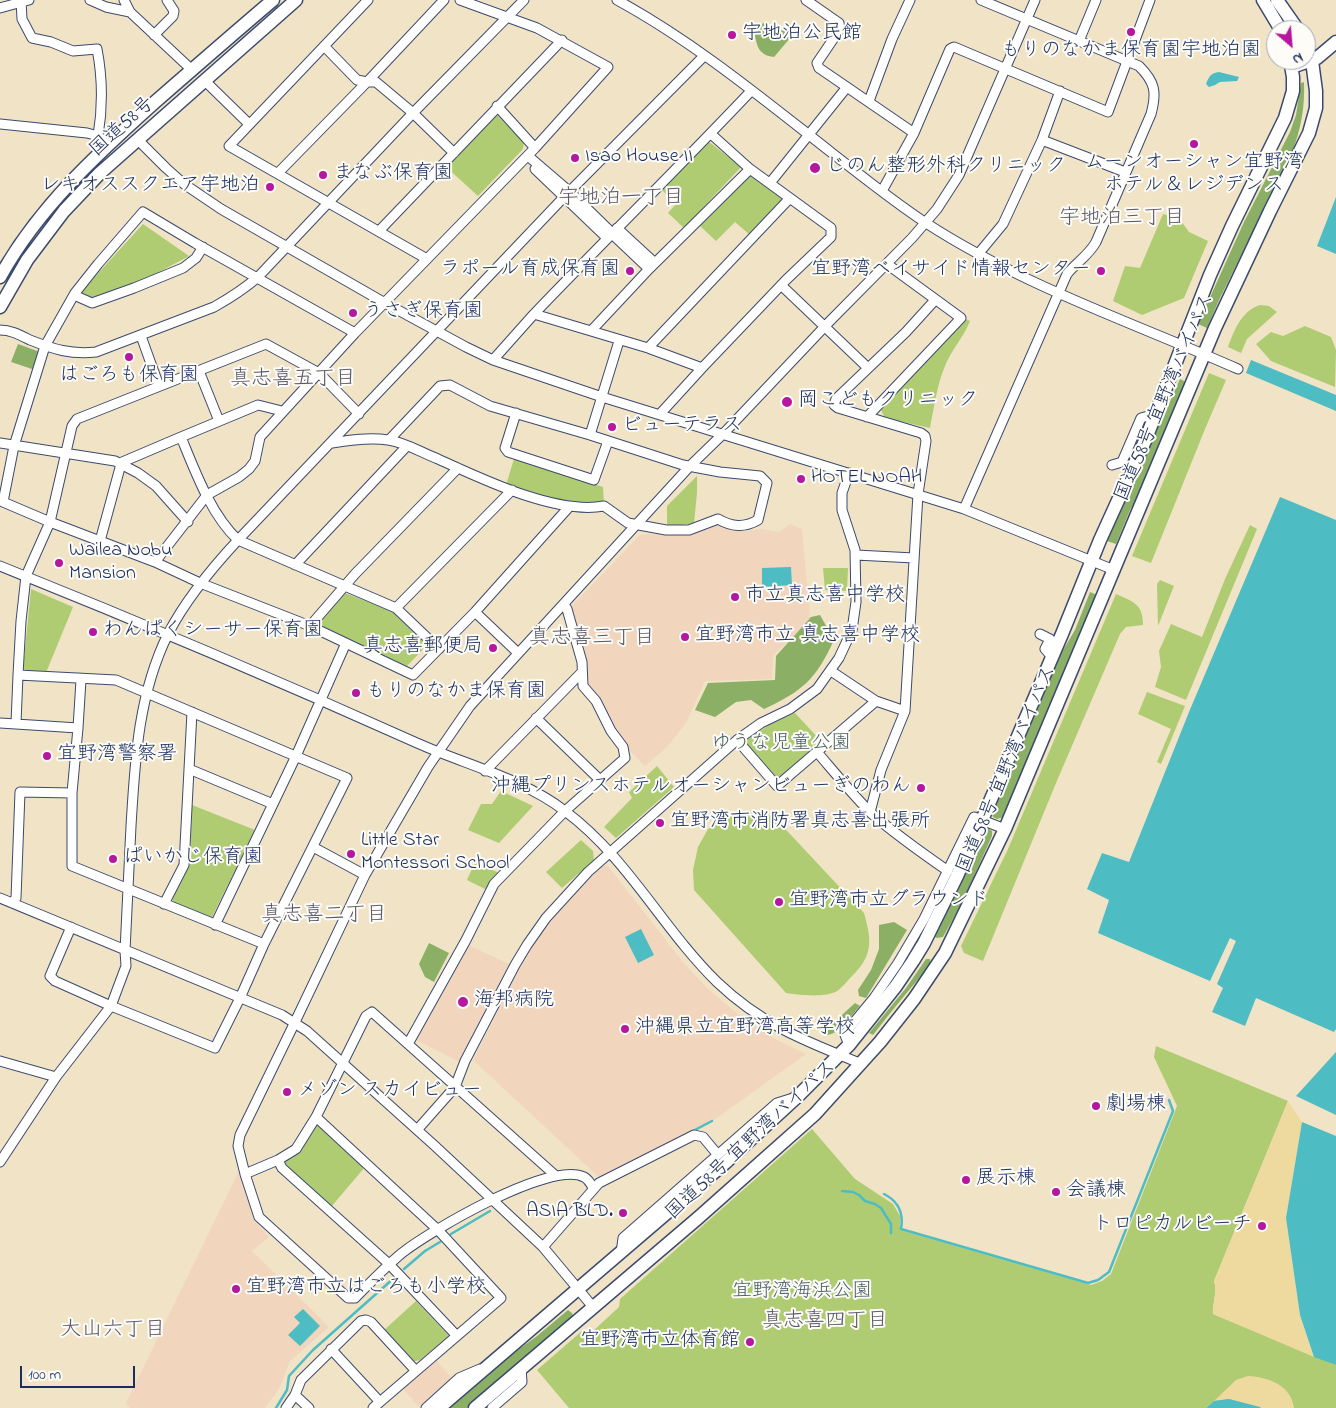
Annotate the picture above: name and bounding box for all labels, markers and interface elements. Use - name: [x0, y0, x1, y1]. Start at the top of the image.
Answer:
- north arrow: [1266, 20, 1316, 70]
- place label: 宇地泊公民館: [742, 23, 862, 47]
- marker: もりのなかま保育園宇地泊園: [1125, 26, 1137, 38]
- marker: 宇地泊公民館: [726, 29, 738, 41]
- place label: もりのなかま保育園宇地泊園: [1001, 40, 1261, 64]
- text: N: [1289, 46, 1307, 69]
- street label: 国道58号: [86, 93, 160, 163]
- marker: ムーンオーシャン宜野湾 ホテル＆レジデンス: [1188, 138, 1200, 150]
- place label: Isao House II: [585, 146, 693, 170]
- marker: Isao House II: [569, 152, 581, 164]
- place label: ムーンオーシャン宜野湾 ホテル＆レジデンス: [1084, 152, 1304, 199]
- place label: じのん整形外科クリニック: [826, 156, 1066, 180]
- marker: じのん整形外科クリニック: [808, 161, 822, 175]
- place label: まなぶ保育園: [333, 163, 453, 187]
- marker: まなぶ保育園: [317, 169, 329, 181]
- place label: レキオススクエア宇地泊: [40, 175, 260, 199]
- marker: レキオススクエア宇地泊: [264, 181, 276, 193]
- district label: 宇地泊一丁目: [558, 187, 684, 213]
- district label: 宇地泊三丁目: [1059, 207, 1185, 233]
- place label: ラポール育成保育園: [440, 259, 620, 283]
- place label: 宜野湾ベイサイド情報センター: [811, 259, 1091, 283]
- marker: ラポール育成保育園: [624, 265, 636, 277]
- marker: 宜野湾ベイサイド情報センター: [1095, 265, 1107, 277]
- street label: 国道58号 宜野湾バイパス: [1111, 290, 1221, 506]
- place label: うさぎ保育園: [363, 301, 483, 325]
- marker: うさぎ保育園: [347, 307, 359, 319]
- marker: はごろも保育園: [123, 351, 135, 363]
- place label: はごろも保育園: [59, 365, 199, 389]
- district label: 真志喜五丁目: [230, 368, 356, 394]
- place label: 岡こどもクリニック: [798, 390, 978, 414]
- marker: 岡こどもクリニック: [780, 395, 794, 409]
- place label: ビューテラス: [622, 415, 742, 439]
- marker: ビューテラス: [606, 421, 618, 433]
- place label: HOTEL NOAH: [811, 467, 922, 491]
- marker: HOTEL NOAH: [795, 473, 807, 485]
- place label: Wailea Nobu Mansion: [69, 540, 172, 587]
- marker: Wailea Nobu Mansion: [53, 557, 65, 569]
- place label: 市立真志喜中学校: [745, 585, 905, 609]
- marker: 市立真志喜中学校: [729, 591, 741, 603]
- place label: わんぱくシーサー保育園: [103, 620, 323, 644]
- place label: 宜野湾市立 真志喜中学校: [695, 625, 920, 649]
- marker: わんぱくシーサー保育園: [87, 626, 99, 638]
- district label: 真志喜三丁目: [529, 627, 655, 653]
- marker: 宜野湾市立 真志喜中学校: [679, 631, 691, 643]
- place label: 真志喜郵便局: [363, 636, 483, 660]
- marker: 真志喜郵便局: [487, 642, 499, 654]
- street label: 国道58号 宜野湾バイパス: [953, 662, 1063, 878]
- place label: もりのなかま保育園: [366, 681, 546, 705]
- marker: もりのなかま保育園: [350, 687, 362, 699]
- park label: ゆうな児童公園: [711, 733, 851, 757]
- place label: 宜野湾警察署: [57, 744, 177, 768]
- marker: 宜野湾警察署: [41, 750, 53, 762]
- place label: 沖縄プリンスホテルオーシャンビューぎのわん: [491, 776, 911, 800]
- marker: 沖縄プリンスホテルオーシャンビューぎのわん: [915, 782, 927, 794]
- place label: 宜野湾市消防署真志喜出張所: [670, 811, 930, 835]
- marker: 宜野湾市消防署真志喜出張所: [654, 817, 666, 829]
- place label: Little Star Montessori School: [361, 830, 509, 877]
- place label: ぱいかじ保育園: [123, 847, 263, 871]
- marker: Little Star Montessori School: [345, 848, 357, 860]
- marker: ぱいかじ保育園: [107, 853, 119, 865]
- place label: 宜野湾市立グラウンド: [789, 890, 989, 914]
- marker: 宜野湾市立グラウンド: [773, 896, 785, 908]
- district label: 真志喜二丁目: [261, 904, 387, 930]
- place label: 海邦病院: [474, 990, 554, 1014]
- marker: 海邦病院: [456, 995, 470, 1009]
- place label: 沖縄県立宜野湾高等学校: [635, 1017, 855, 1041]
- marker: 沖縄県立宜野湾高等学校: [619, 1023, 631, 1035]
- street label: 国道58号 宜野湾バイパス: [662, 1056, 842, 1226]
- place label: メゾン スカイビュー: [297, 1080, 482, 1104]
- marker: メゾン スカイビュー: [281, 1086, 293, 1098]
- place label: 劇場棟: [1106, 1094, 1166, 1118]
- marker: 劇場棟: [1090, 1100, 1102, 1112]
- place label: 展示棟: [976, 1168, 1036, 1192]
- marker: 展示棟: [960, 1174, 972, 1186]
- place label: 会議棟: [1066, 1180, 1126, 1204]
- marker: 会議棟: [1050, 1186, 1062, 1198]
- place label: ASIA BLD.: [526, 1201, 613, 1225]
- marker: ASIA BLD.: [617, 1207, 629, 1219]
- place label: トロピカルビーチ: [1093, 1214, 1252, 1238]
- marker: トロピカルビーチ: [1256, 1220, 1268, 1232]
- place label: 宜野湾市立はごろも小学校: [246, 1277, 486, 1301]
- park label: 宜野湾海浜公園: [732, 1281, 872, 1305]
- marker: 宜野湾市立はごろも小学校: [230, 1283, 242, 1295]
- district label: 真志喜四丁目: [762, 1310, 888, 1336]
- district label: 大山六丁目: [61, 1319, 165, 1345]
- place label: 宜野湾市立体育館: [580, 1330, 740, 1354]
- marker: 宜野湾市立体育館: [744, 1336, 756, 1348]
- scale bar: [22, 1356, 138, 1388]
- text: 100 m: [28, 1364, 61, 1386]

